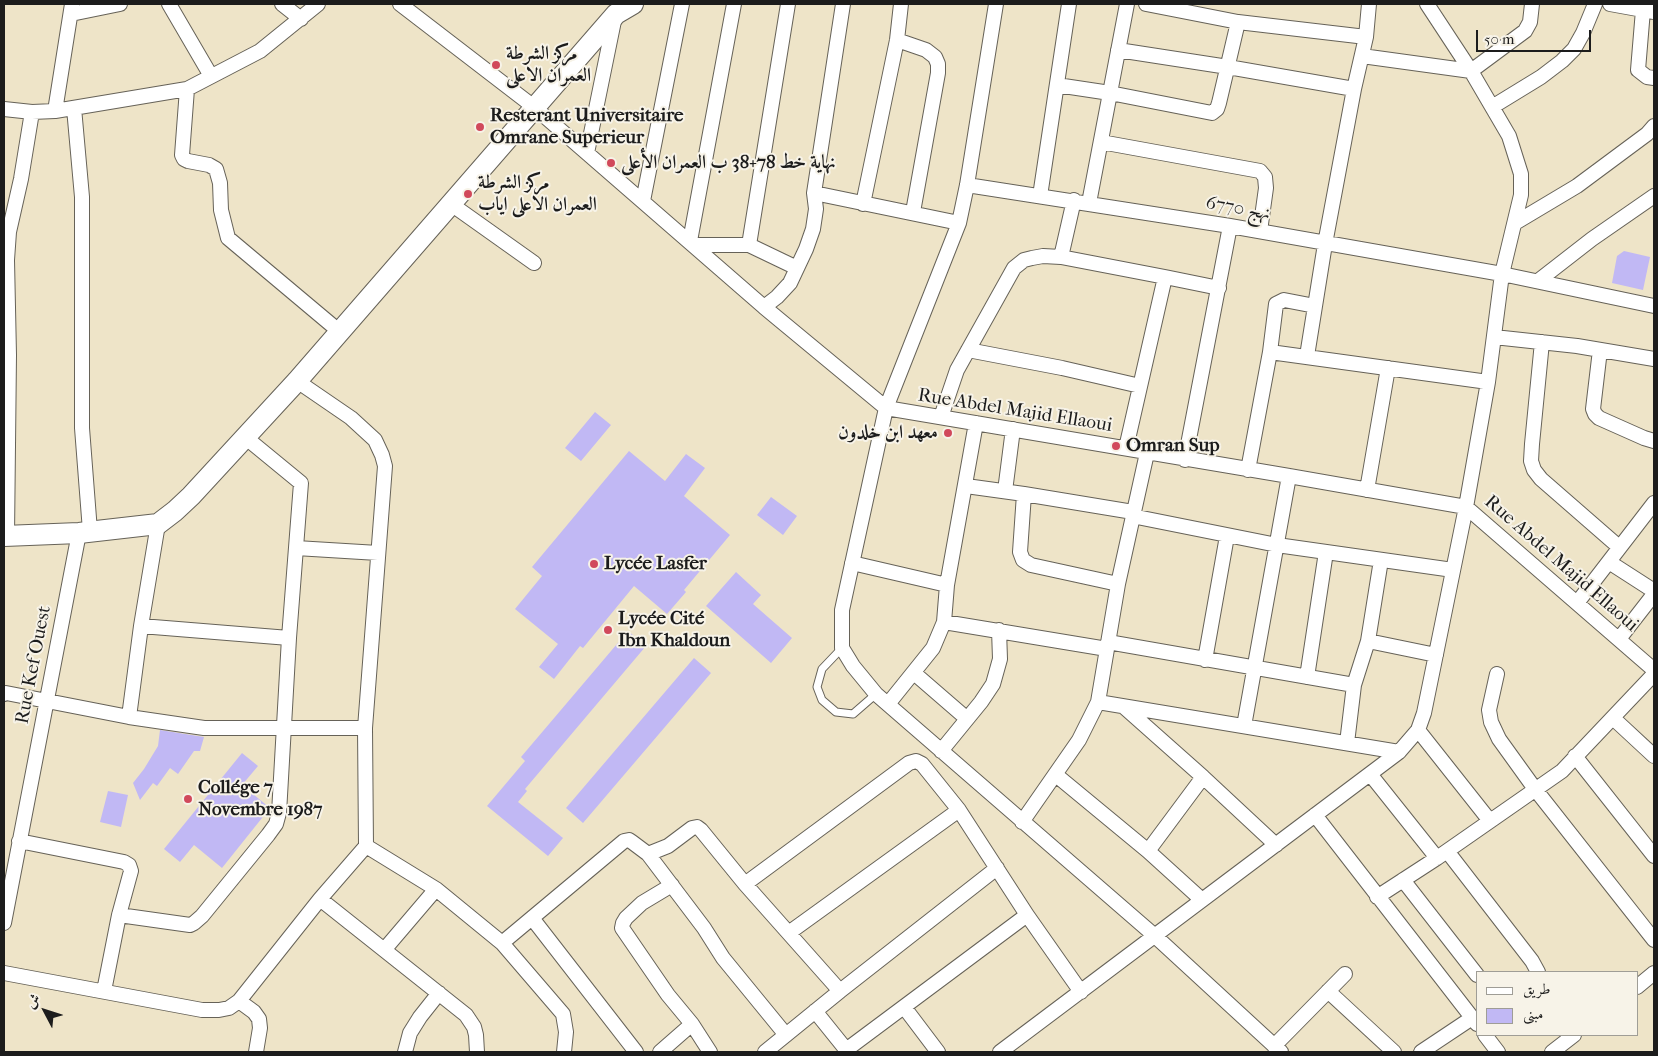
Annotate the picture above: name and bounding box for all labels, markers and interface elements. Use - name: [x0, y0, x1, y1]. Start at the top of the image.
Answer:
- scale bar: [1478, 20, 1593, 52]
- text: 50 m: [1484, 30, 1514, 48]
- place label: مركز الشرطة العمران الاعلى: [506, 43, 591, 87]
- marker: مركز الشرطة العمران الاعلى: [490, 59, 502, 71]
- place label: Resterant Universitaire Omrane Superieur: [490, 105, 684, 149]
- marker: Resterant Universitaire Omrane Superieur: [474, 121, 486, 133]
- place label: نهاية خط 78+38 ب العمران الأعلى: [621, 152, 836, 174]
- marker: نهاية خط 78+38 ب العمران الأعلى: [605, 157, 617, 169]
- place label: مركز الشرطة العمران الاعلى اياب: [478, 172, 597, 216]
- marker: مركز الشرطة العمران الاعلى اياب: [462, 188, 474, 200]
- street label: نهج 6770: [1204, 192, 1272, 226]
- street label: Rue Abdel Majid Ellaoui: [916, 384, 1114, 438]
- place label: معهد ابن خلدون: [838, 422, 938, 444]
- marker: معهد ابن خلدون: [942, 427, 954, 439]
- place label: Omran Sup: [1126, 435, 1220, 457]
- marker: Omran Sup: [1110, 440, 1122, 452]
- street label: Rue Abdel Majid Ellaoui: [1479, 491, 1643, 637]
- place label: Lycée Lasfer: [604, 553, 707, 575]
- marker: Lycée Lasfer: [588, 558, 600, 570]
- street label: Rue Kef Ouest: [11, 604, 57, 726]
- place label: Lycée Cité Ibn Khaldoun: [618, 608, 730, 652]
- marker: Lycée Cité Ibn Khaldoun: [602, 624, 614, 636]
- place label: Collége 7 Novembre 1987: [198, 777, 322, 821]
- marker: Collége 7 Novembre 1987: [182, 793, 194, 805]
- legend: [1476, 971, 1638, 1036]
- text: طريق: [1523, 980, 1550, 998]
- north arrow: [20, 986, 70, 1036]
- text: ش: [22, 990, 44, 1012]
- text: مبنى: [1523, 1005, 1543, 1023]

